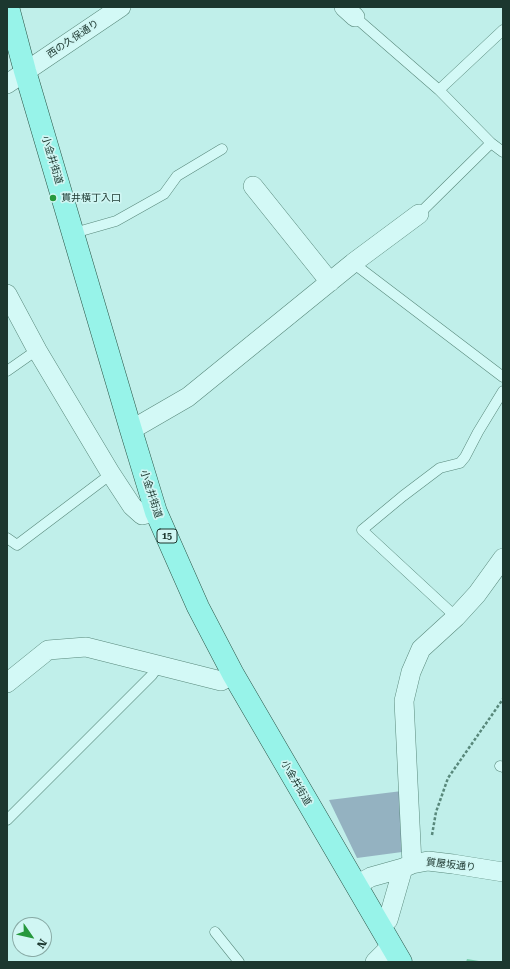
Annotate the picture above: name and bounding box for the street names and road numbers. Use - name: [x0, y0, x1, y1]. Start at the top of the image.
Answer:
- street label: 西の久保通り: [45, 17, 101, 61]
- street label: 小金井街道: [39, 134, 65, 186]
- street label: 小金井街道: [138, 468, 164, 520]
- road number: 15: [157, 529, 177, 543]
- street label: 小金井街道: [278, 758, 314, 808]
- street label: 質屋坂通り: [426, 856, 476, 874]

